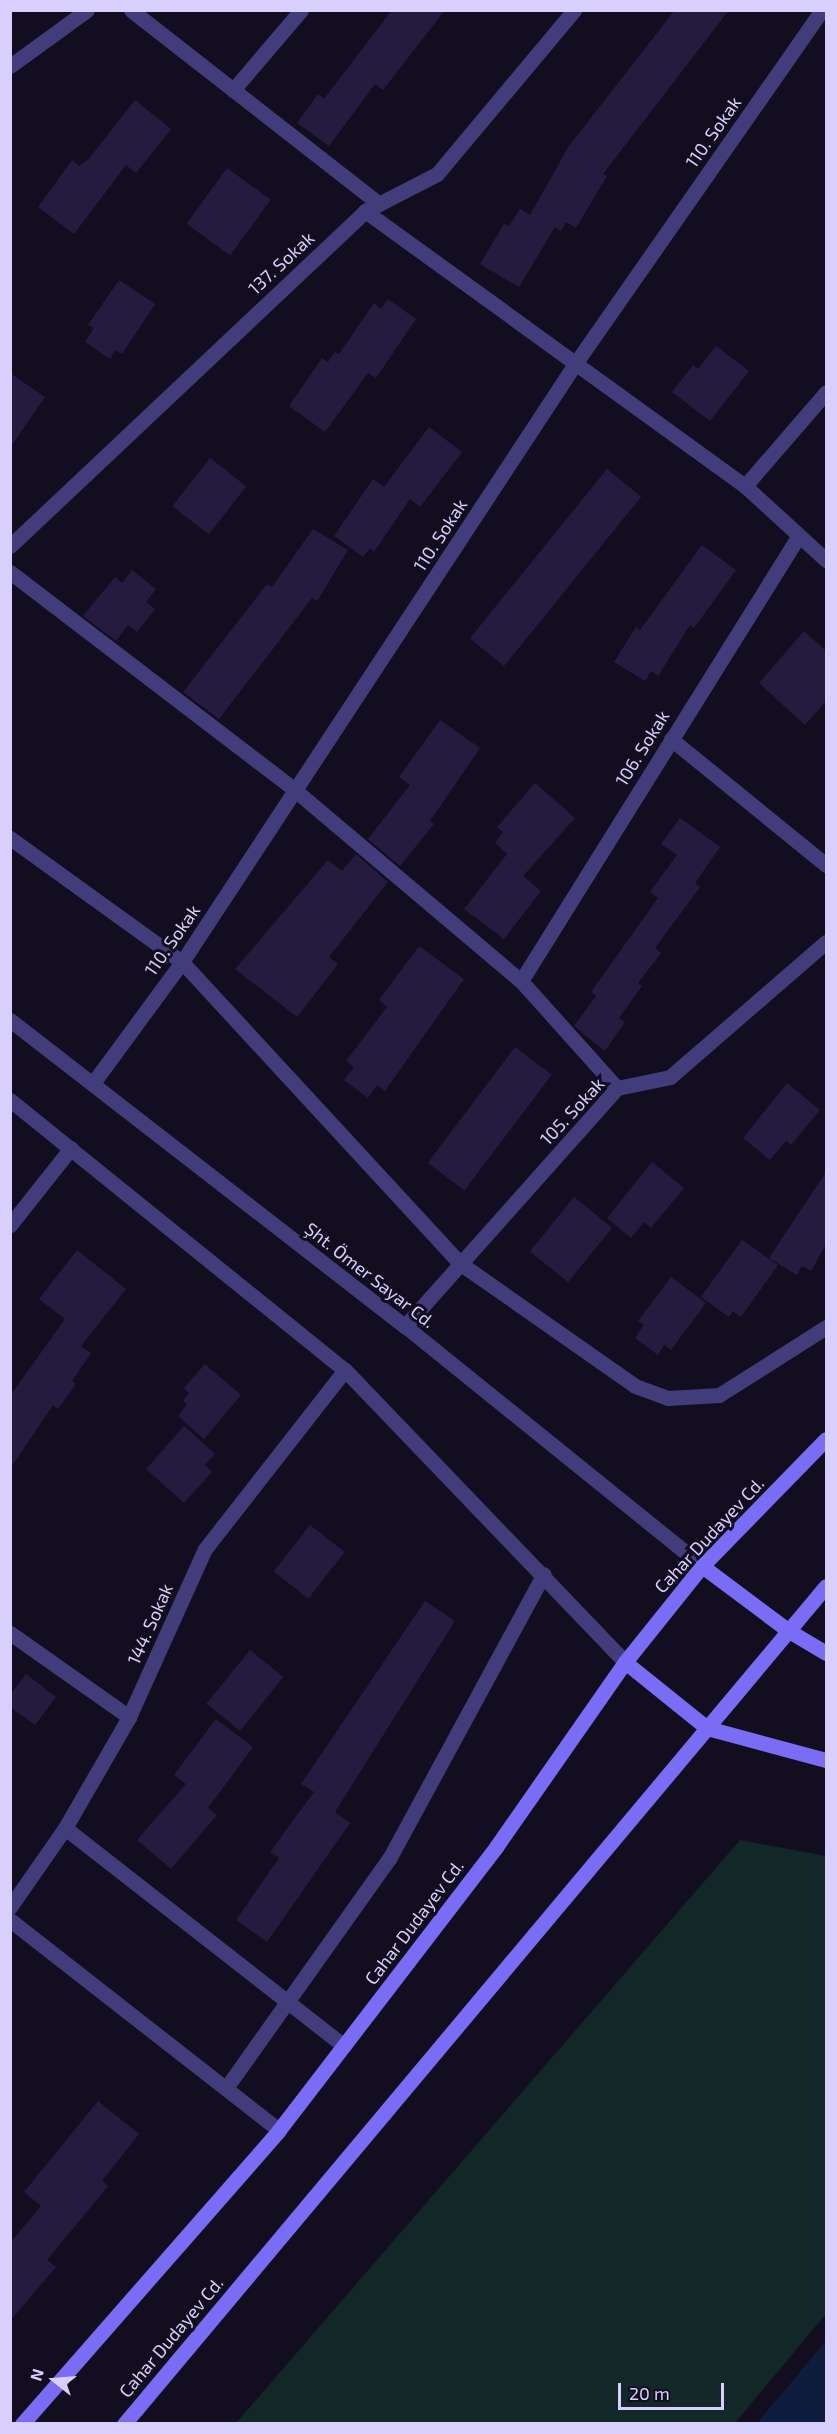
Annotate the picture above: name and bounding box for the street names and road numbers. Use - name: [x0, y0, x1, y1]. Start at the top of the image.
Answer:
- street label: 110. Sokak: [681, 92, 745, 172]
- street label: 137. Sokak: [244, 227, 318, 299]
- street label: 110. Sokak: [409, 495, 471, 575]
- street label: 106. Sokak: [610, 706, 674, 790]
- street label: 110. Sokak: [140, 900, 204, 980]
- street label: 105. Sokak: [535, 1073, 609, 1149]
- street label: Şht. Ömer Sayar Cd.: [301, 1217, 439, 1333]
- street label: Cahar Dudayev Cd.: [649, 1472, 769, 1598]
- street label: 144. Sokak: [123, 1580, 177, 1668]
- street label: Cahar Dudayev Cd.: [360, 1855, 468, 1989]
- street label: Cahar Dudayev Cd.: [114, 2272, 228, 2402]

